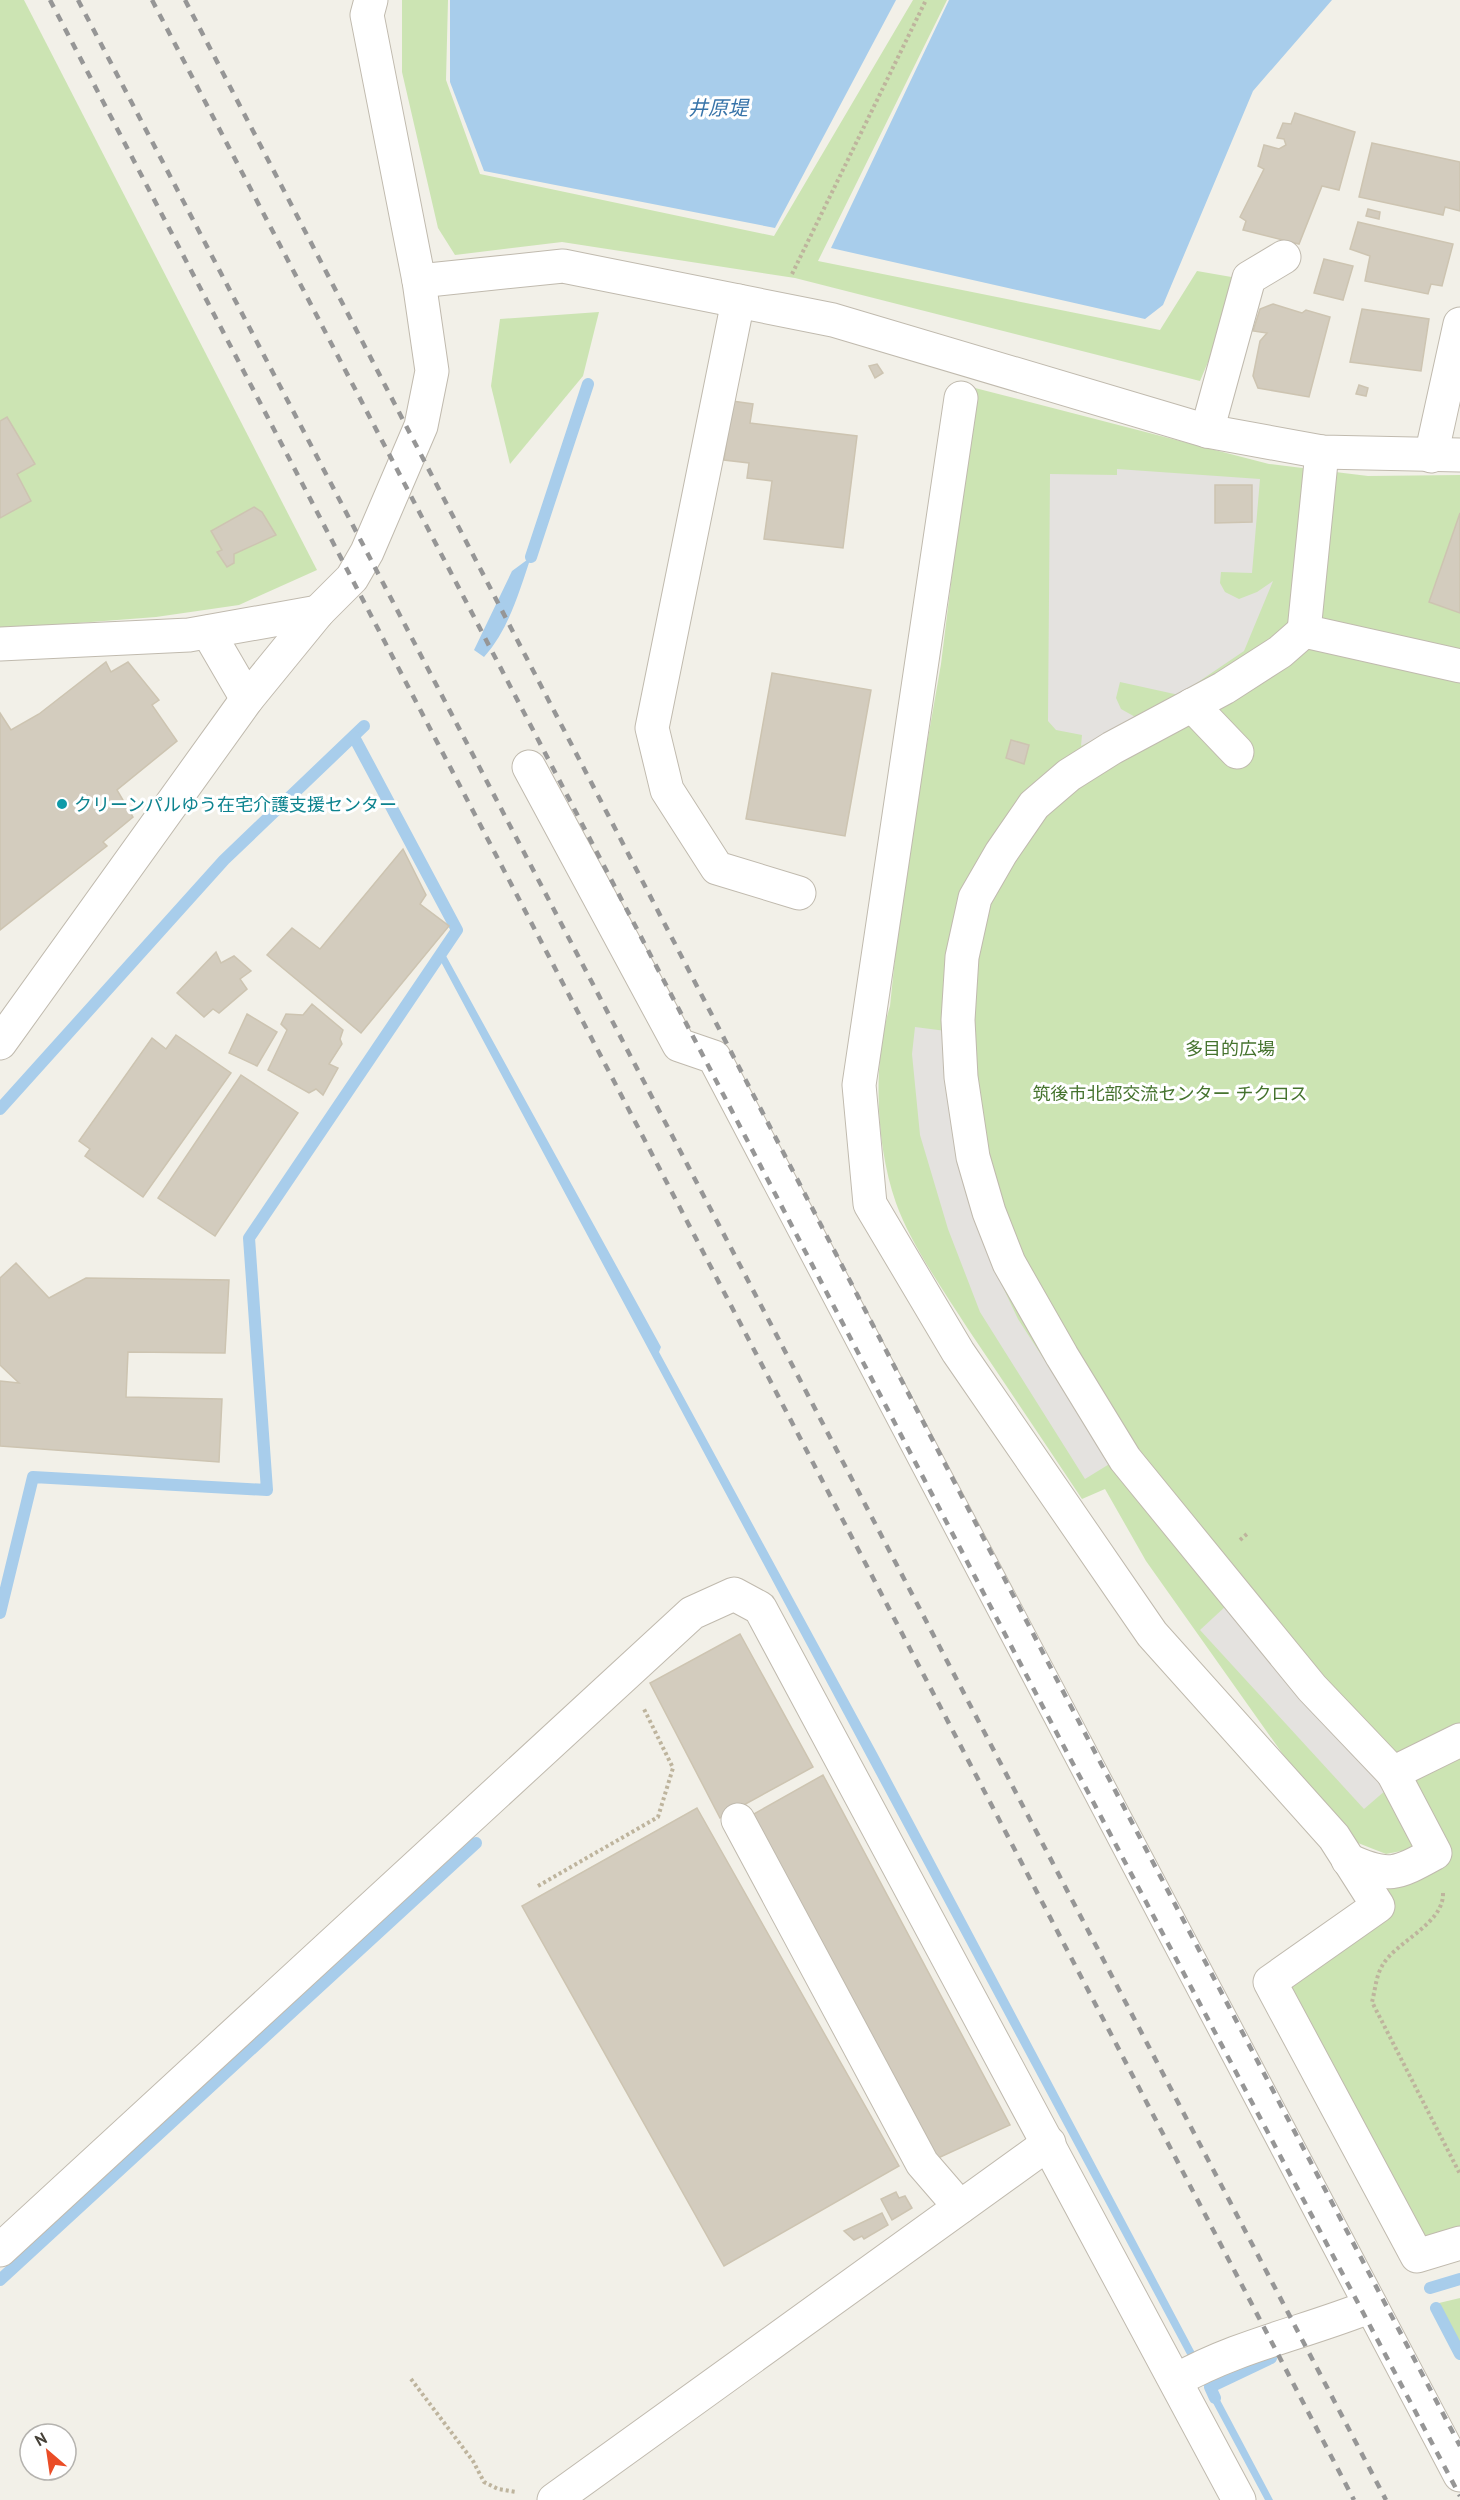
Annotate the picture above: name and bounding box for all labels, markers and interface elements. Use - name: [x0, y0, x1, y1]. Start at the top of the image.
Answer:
- water label: 井原堤: [688, 95, 750, 121]
- place label: クリーンパルゆう在宅介護支援センター: [74, 793, 397, 816]
- marker: クリーンパルゆう在宅介護支援センター: [55, 797, 69, 811]
- park label: 多目的広場: [1185, 1037, 1275, 1060]
- park label: 筑後市北部交流センター チクロス: [1033, 1082, 1307, 1105]
- north arrow: [18, 2422, 78, 2482]
- text: N: [31, 2428, 50, 2450]

